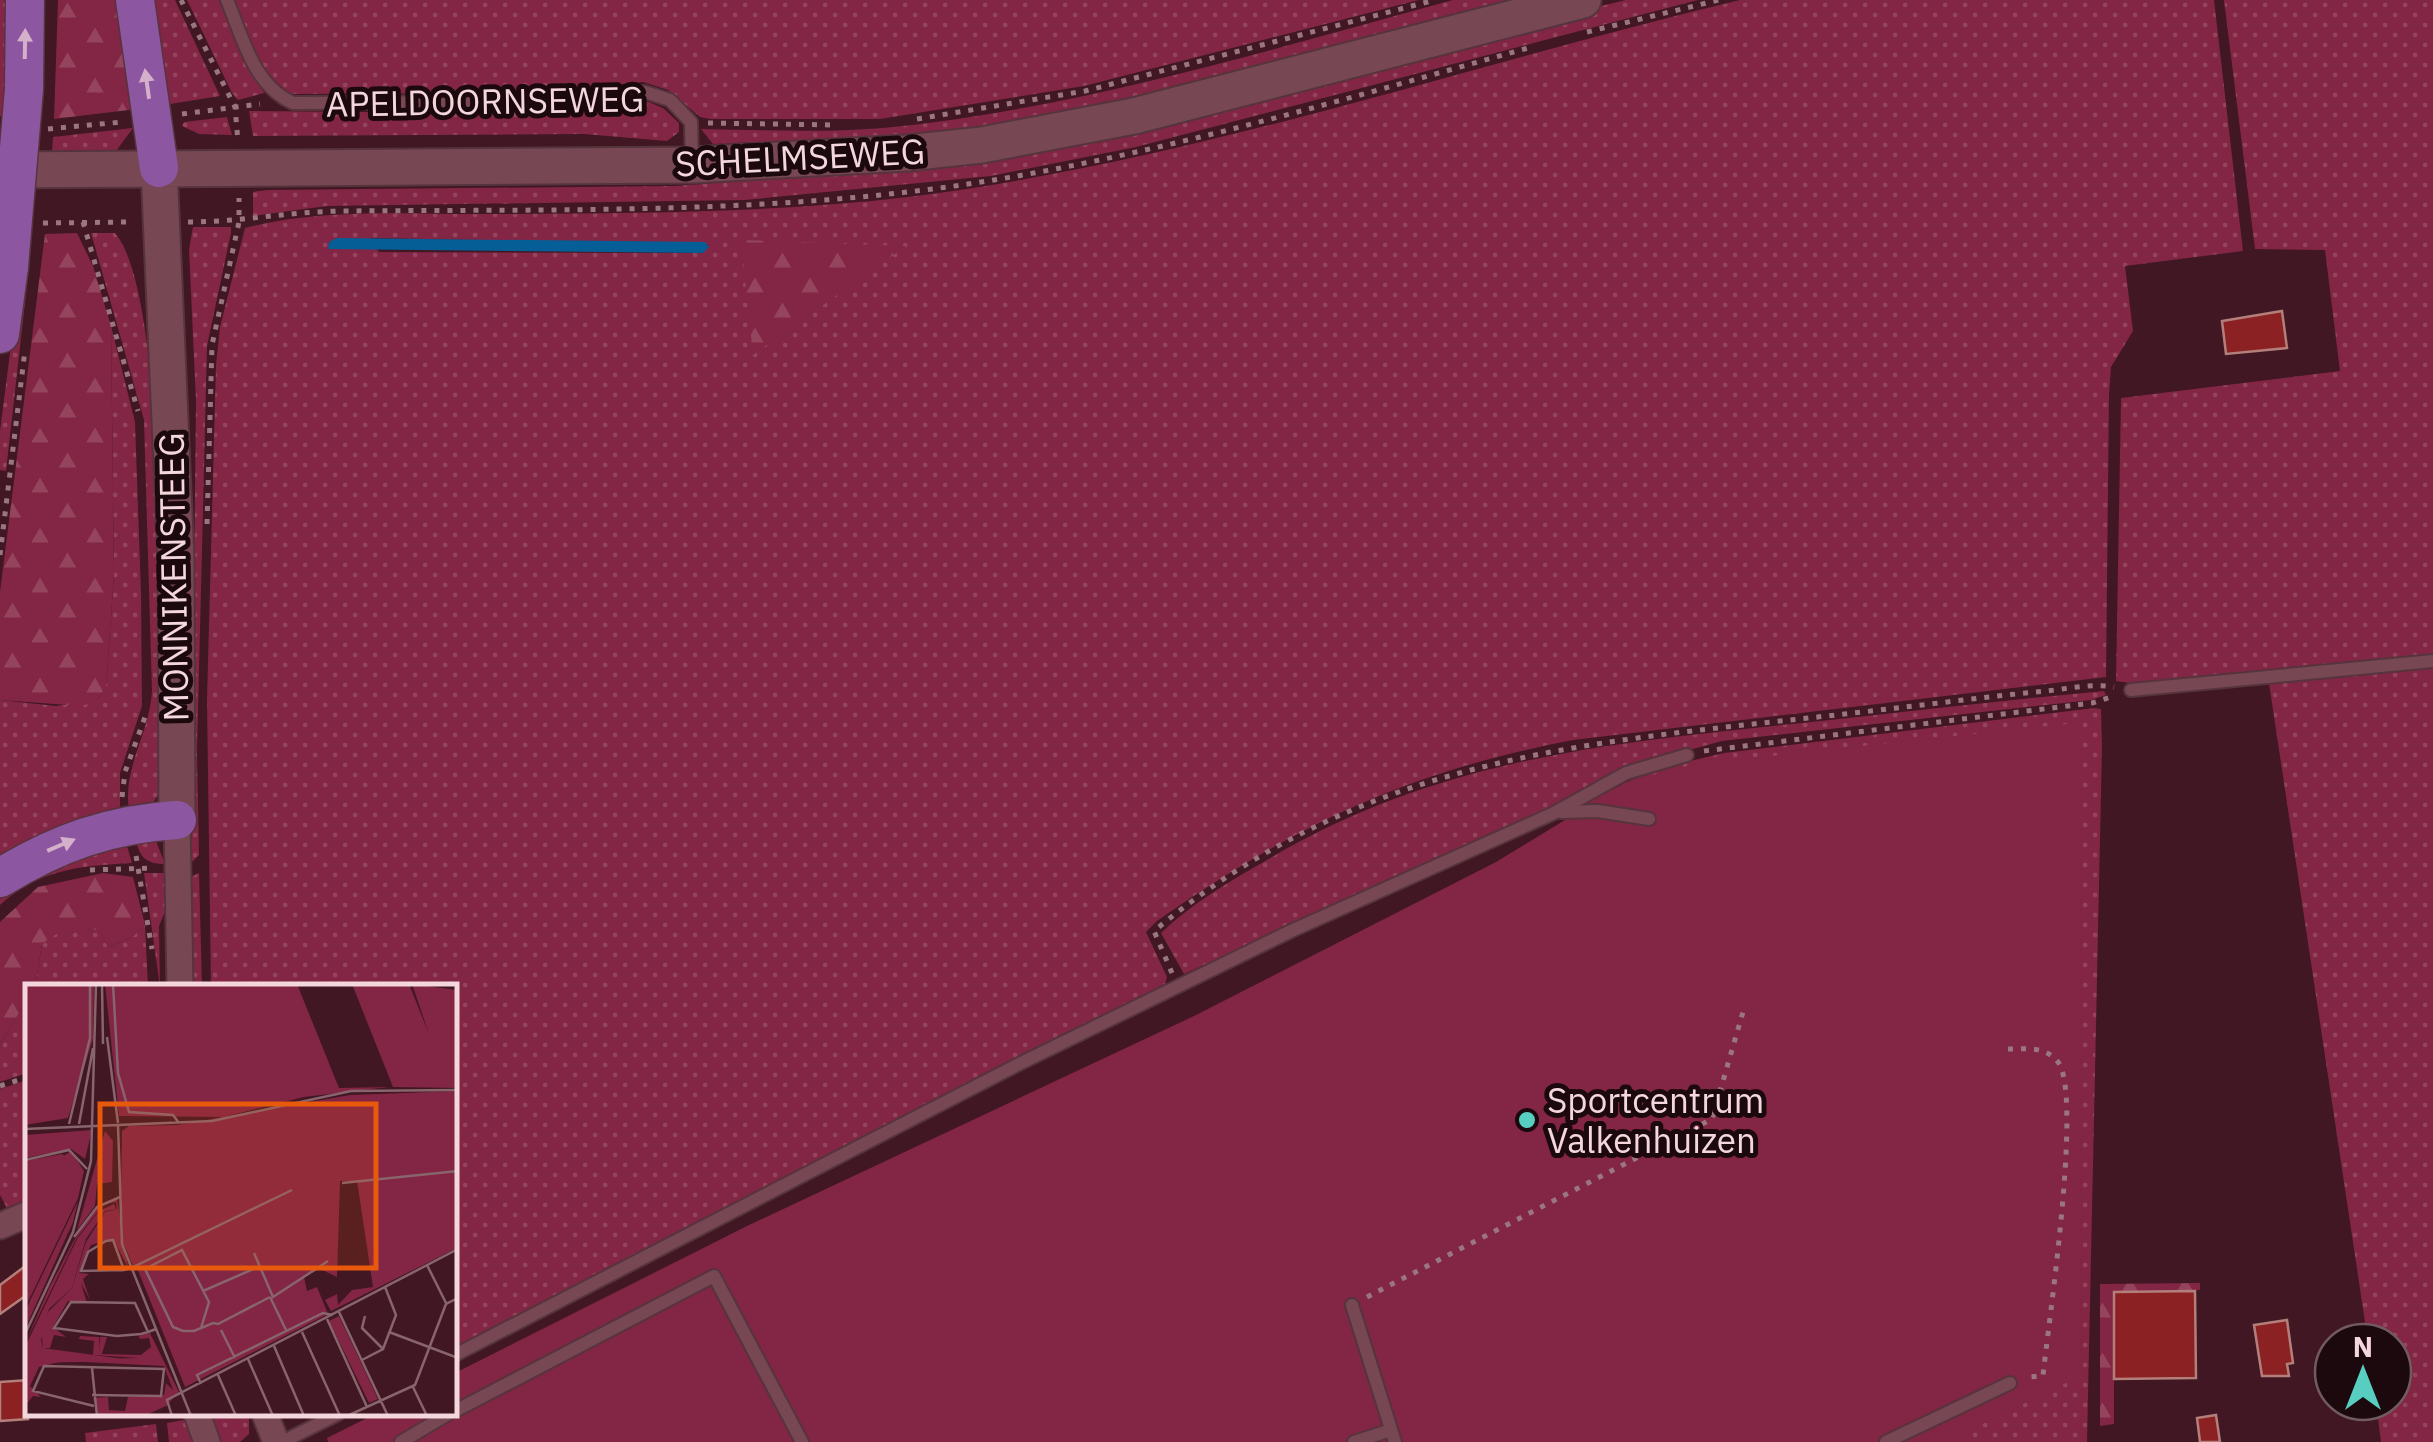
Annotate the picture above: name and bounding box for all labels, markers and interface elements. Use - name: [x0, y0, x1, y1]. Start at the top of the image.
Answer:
- one-way arrow: [17, 28, 33, 60]
- one-way arrow: [139, 68, 155, 99]
- street label: APELDOORNSEWEG: [325, 75, 645, 127]
- street label: SCHELMSEWEG: [674, 127, 926, 187]
- street label: MONNIKENSTEEG: [147, 432, 199, 722]
- one-way arrow: [46, 837, 76, 853]
- inset map: [25, 984, 458, 1417]
- place label: Sportcentrum Valkenhuizen: [1547, 1077, 1764, 1163]
- marker: Sportcentrum Valkenhuizen: [1516, 1109, 1538, 1131]
- north arrow: [2313, 1322, 2413, 1422]
- text: N: [2353, 1328, 2373, 1365]

